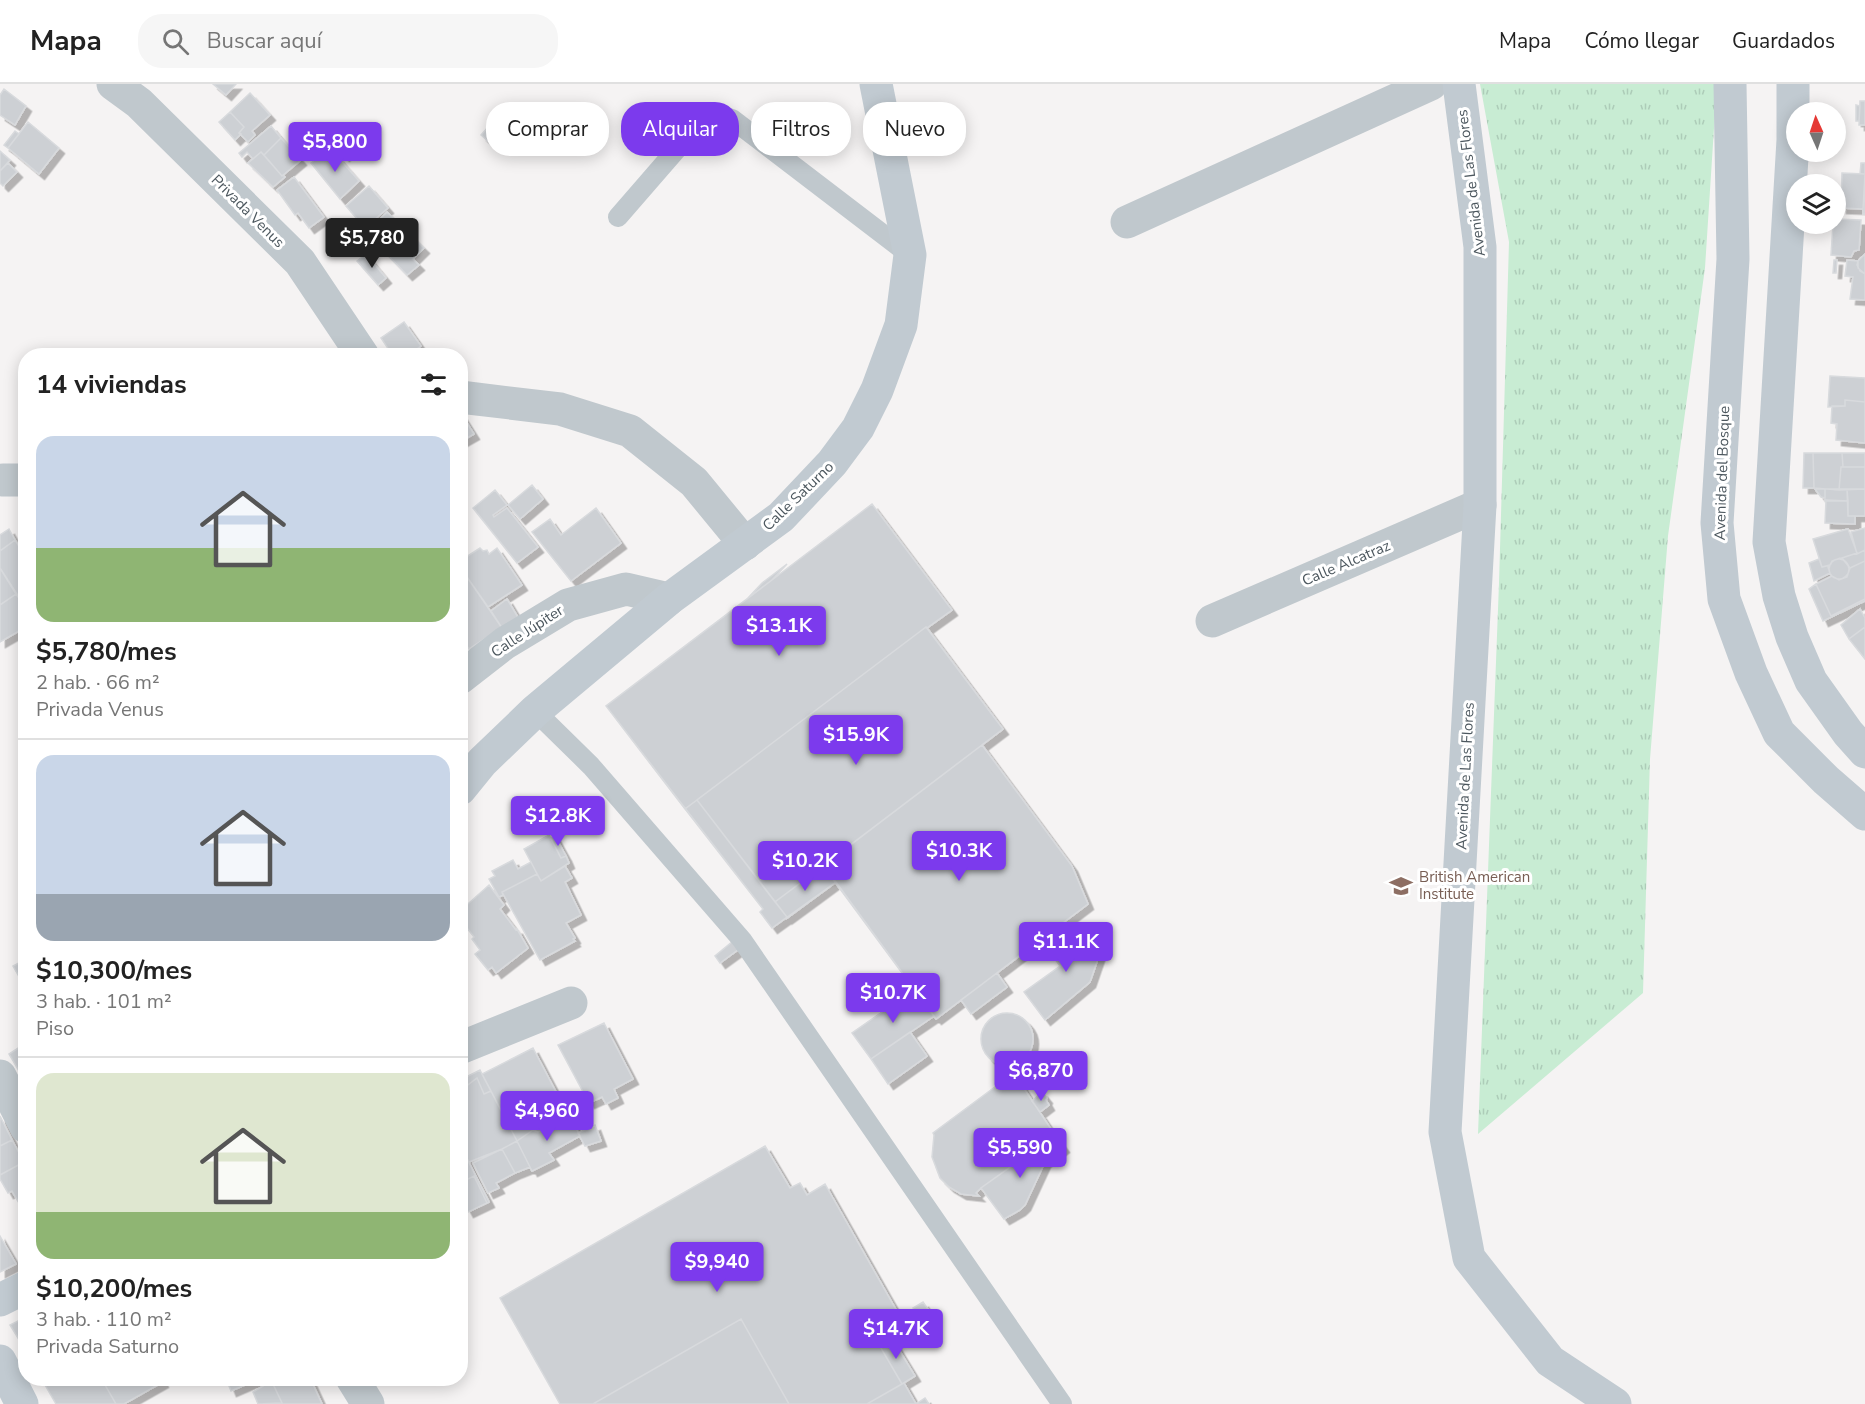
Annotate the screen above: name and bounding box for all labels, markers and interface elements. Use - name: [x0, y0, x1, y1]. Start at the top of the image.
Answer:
- search box: [138, 14, 558, 68]
- text: Mapa: [30, 22, 102, 60]
- icon: search: [159, 25, 192, 58]
- text: Buscar aquí: [207, 26, 322, 56]
- text: Mapa: [1499, 27, 1551, 55]
- text: Cómo llegar: [1584, 27, 1699, 55]
- text: Guardados: [1732, 27, 1835, 55]
- chip: Comprar: [486, 102, 609, 156]
- chip: Alquilar: [621, 102, 739, 156]
- chip: Filtros: [751, 102, 851, 156]
- chip: Nuevo: [863, 102, 966, 156]
- north arrow: [1786, 102, 1846, 162]
- map controls: [1786, 102, 1846, 234]
- street label: Avenida de Las Flores: [1452, 108, 1490, 258]
- pin: $5,800: [286, 122, 384, 173]
- text: $5,800: [303, 128, 367, 155]
- street label: Privada Venus: [207, 170, 289, 252]
- button: layers: [1786, 174, 1846, 234]
- pin: $5,780: [323, 218, 421, 269]
- text: $5,780: [340, 224, 404, 251]
- text: 14 viviendas: [36, 367, 187, 402]
- icon: filters: [417, 368, 450, 401]
- street label: Avenida del Bosque: [1710, 405, 1734, 541]
- street label: Calle Saturno: [758, 457, 838, 535]
- icon: home: [189, 475, 297, 583]
- street label: Calle Alcatraz: [1299, 535, 1393, 591]
- street label: Calle Júpiter: [487, 600, 568, 662]
- pin: $13.1K: [730, 606, 828, 657]
- text: $13.1K: [746, 612, 812, 639]
- text: $5,780/mes: [36, 634, 177, 669]
- text: 2 hab. · 66 m²: [36, 669, 160, 696]
- text: Privada Venus: [36, 696, 164, 723]
- street label: Avenida de Las Flores: [1451, 702, 1479, 850]
- pin: $15.9K: [807, 715, 905, 766]
- text: $15.9K: [823, 721, 889, 748]
- icon: home: [189, 794, 297, 902]
- pin: $12.8K: [509, 796, 607, 847]
- text: $12.8K: [525, 802, 591, 829]
- pin: $10.3K: [910, 831, 1008, 882]
- text: $10.3K: [926, 837, 992, 864]
- pin: $10.2K: [756, 841, 854, 892]
- text: $10.2K: [772, 847, 838, 874]
- place label: British American Institute: [1419, 867, 1530, 904]
- school or university icon: British American Institute: [1388, 873, 1414, 899]
- pin: $11.1K: [1017, 922, 1115, 973]
- text: $11.1K: [1033, 928, 1099, 955]
- text: $10,300/mes: [36, 953, 192, 988]
- pin: $10.7K: [844, 973, 942, 1024]
- text: $10.7K: [860, 979, 926, 1006]
- text: 3 hab. · 101 m²: [36, 988, 172, 1015]
- text: Piso: [36, 1015, 74, 1042]
- pin: $6,870: [992, 1051, 1090, 1102]
- text: $6,870: [1009, 1057, 1073, 1084]
- pin: $4,960: [498, 1091, 596, 1142]
- text: $4,960: [515, 1097, 579, 1124]
- icon: home: [189, 1112, 297, 1220]
- pin: $5,590: [971, 1128, 1069, 1179]
- text: $5,590: [988, 1134, 1052, 1161]
- pin: $9,940: [668, 1242, 766, 1293]
- text: $9,940: [685, 1248, 749, 1275]
- text: $10,200/mes: [36, 1271, 192, 1306]
- text: 3 hab. · 110 m²: [36, 1306, 172, 1333]
- pin: $14.7K: [847, 1309, 945, 1360]
- text: $14.7K: [863, 1315, 929, 1342]
- text: Privada Saturno: [36, 1333, 179, 1360]

